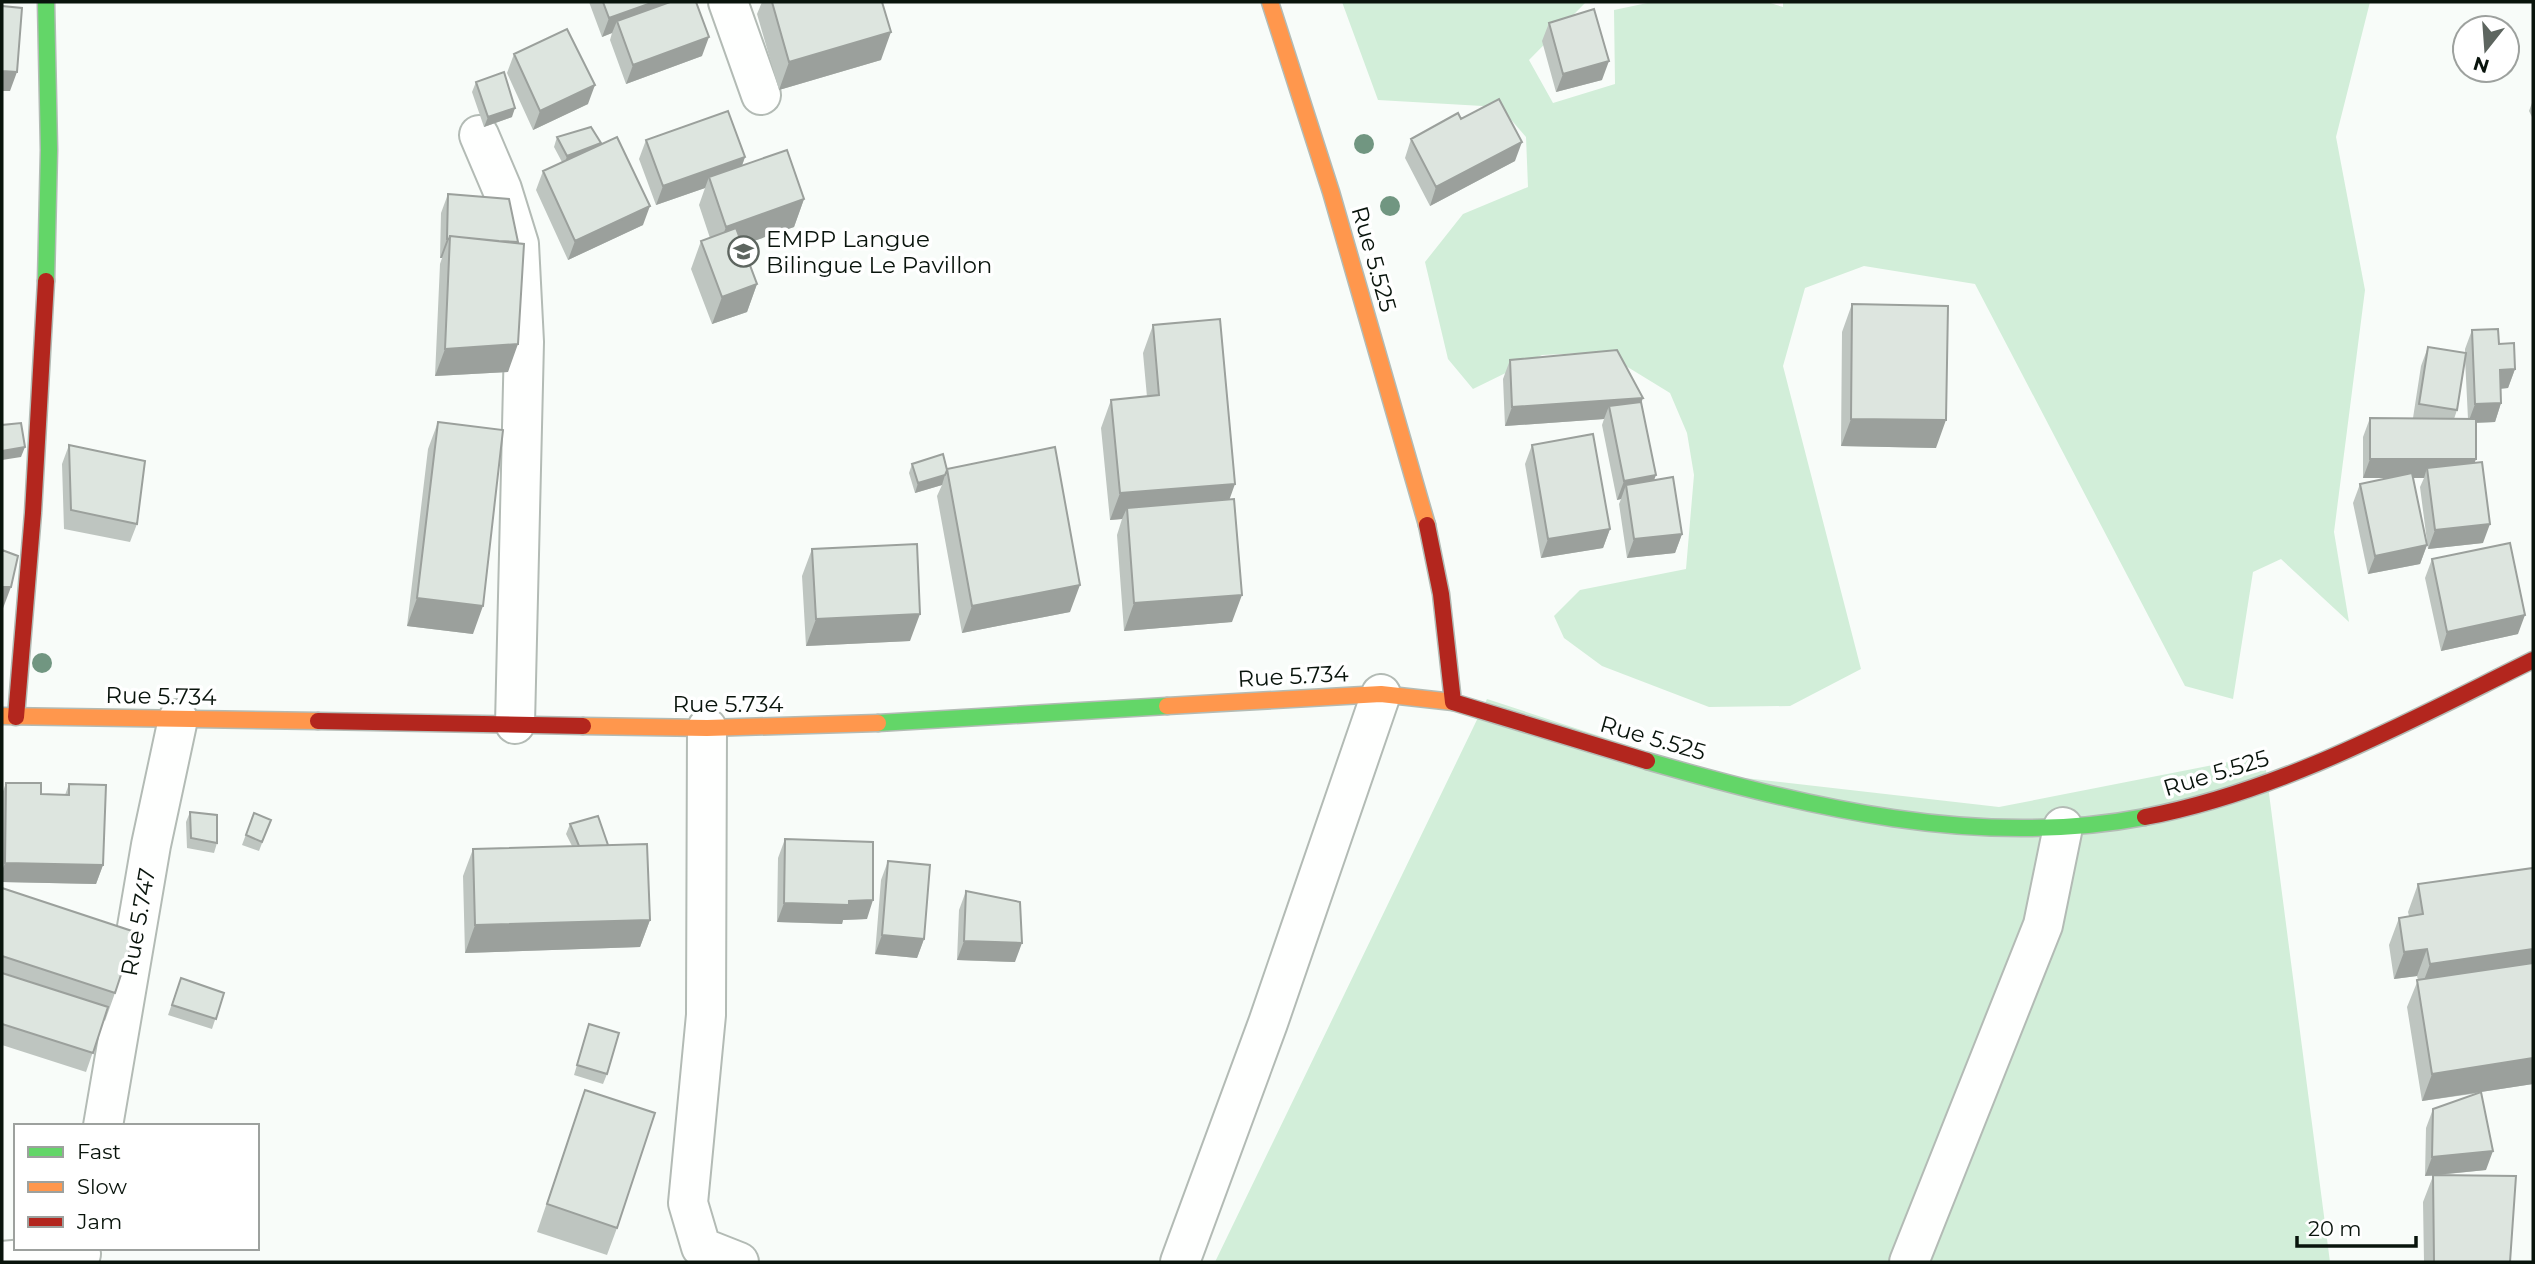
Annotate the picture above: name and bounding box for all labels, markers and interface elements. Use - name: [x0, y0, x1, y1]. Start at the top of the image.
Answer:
- north arrow: [2451, 14, 2521, 84]
- text: N: [2470, 52, 2492, 78]
- street label: Rue 5.525: [1346, 203, 1402, 315]
- place label: EMPP Langue Bilingue Le Pavillon: [766, 225, 992, 279]
- school or university icon: EMPP Langue Bilingue Le Pavillon: [726, 235, 760, 269]
- street label: Rue 5.734: [1237, 659, 1349, 693]
- street label: Rue 5.734: [105, 681, 217, 711]
- street label: Rue 5.734: [672, 690, 784, 718]
- street label: Rue 5.525: [1597, 710, 1709, 766]
- street label: Rue 5.525: [2160, 744, 2272, 802]
- street label: Rue 5.747: [115, 866, 161, 978]
- legend: [14, 1124, 259, 1250]
- text: Fast: [77, 1139, 121, 1164]
- text: Slow: [77, 1174, 127, 1199]
- scale bar: [2297, 1204, 2416, 1248]
- text: Jam: [76, 1209, 122, 1234]
- text: 20 m: [2308, 1216, 2362, 1241]

